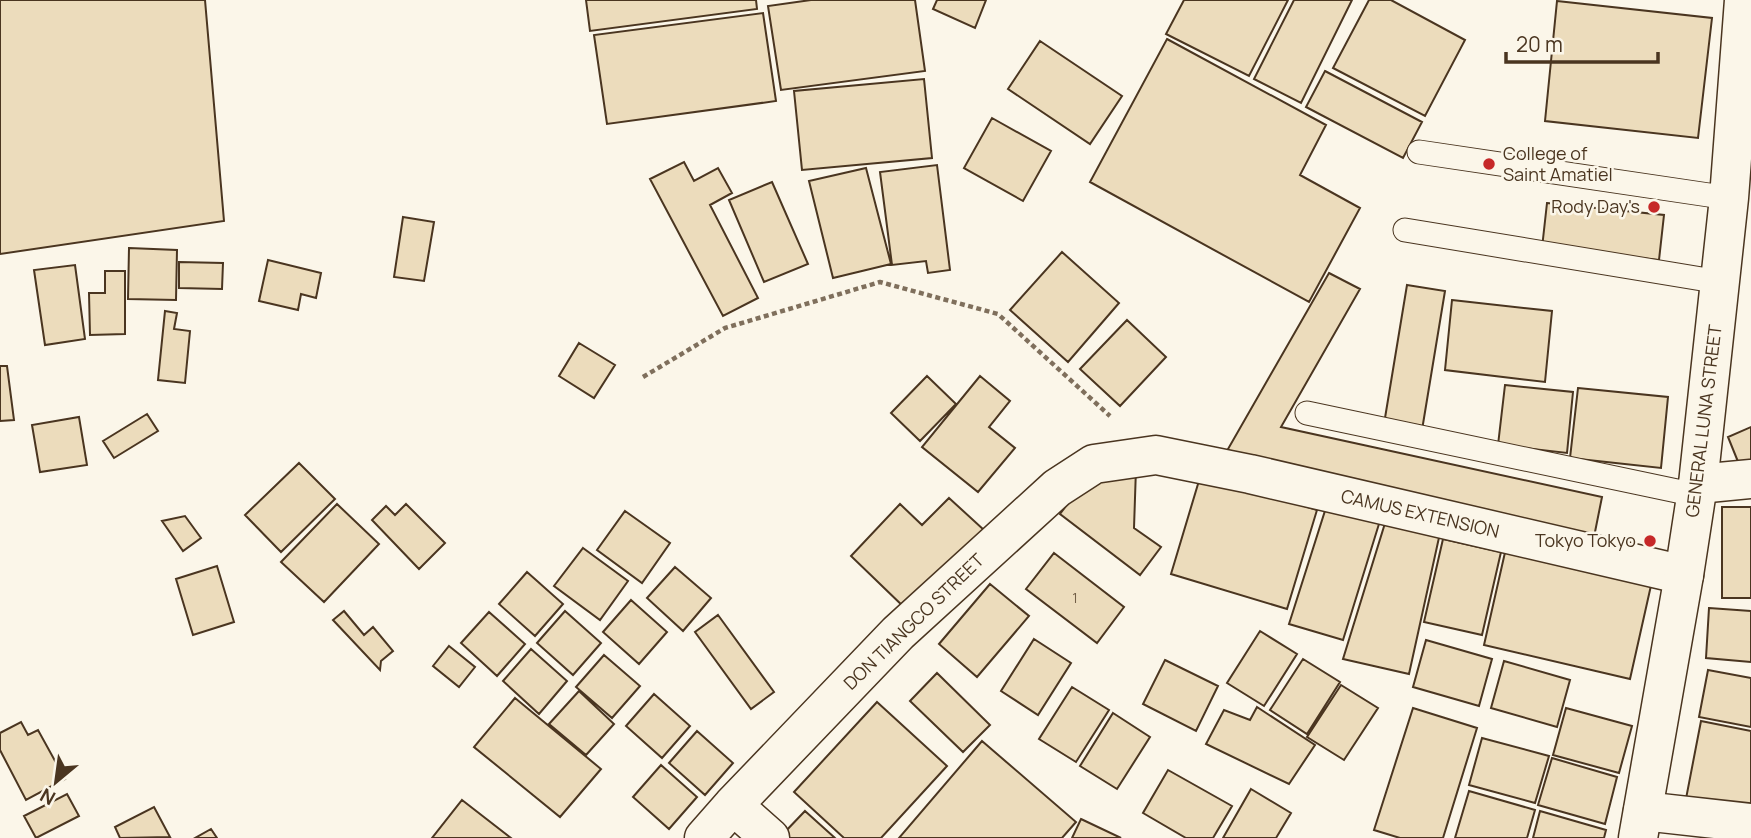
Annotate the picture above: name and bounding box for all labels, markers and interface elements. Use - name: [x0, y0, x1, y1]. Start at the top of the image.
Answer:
- scale bar: [1506, 21, 1658, 65]
- text: 20 m: [1516, 30, 1563, 58]
- place label: College of Saint Amatiel: [1503, 141, 1613, 186]
- marker: College of Saint Amatiel: [1481, 156, 1497, 172]
- place label: Rody Day's: [1551, 194, 1640, 218]
- marker: Rody Day's: [1646, 199, 1662, 215]
- street label: GENERAL LUNA STREET: [1679, 323, 1727, 519]
- street label: CAMUS EXTENSION: [1339, 483, 1502, 543]
- place label: Tokyo Tokyo: [1535, 528, 1636, 552]
- marker: Tokyo Tokyo: [1642, 533, 1658, 549]
- street label: DON TIANGCO STREET: [838, 548, 989, 695]
- house number: 1: [1072, 588, 1078, 607]
- north arrow: [21, 747, 91, 817]
- text: N: [35, 782, 60, 812]

